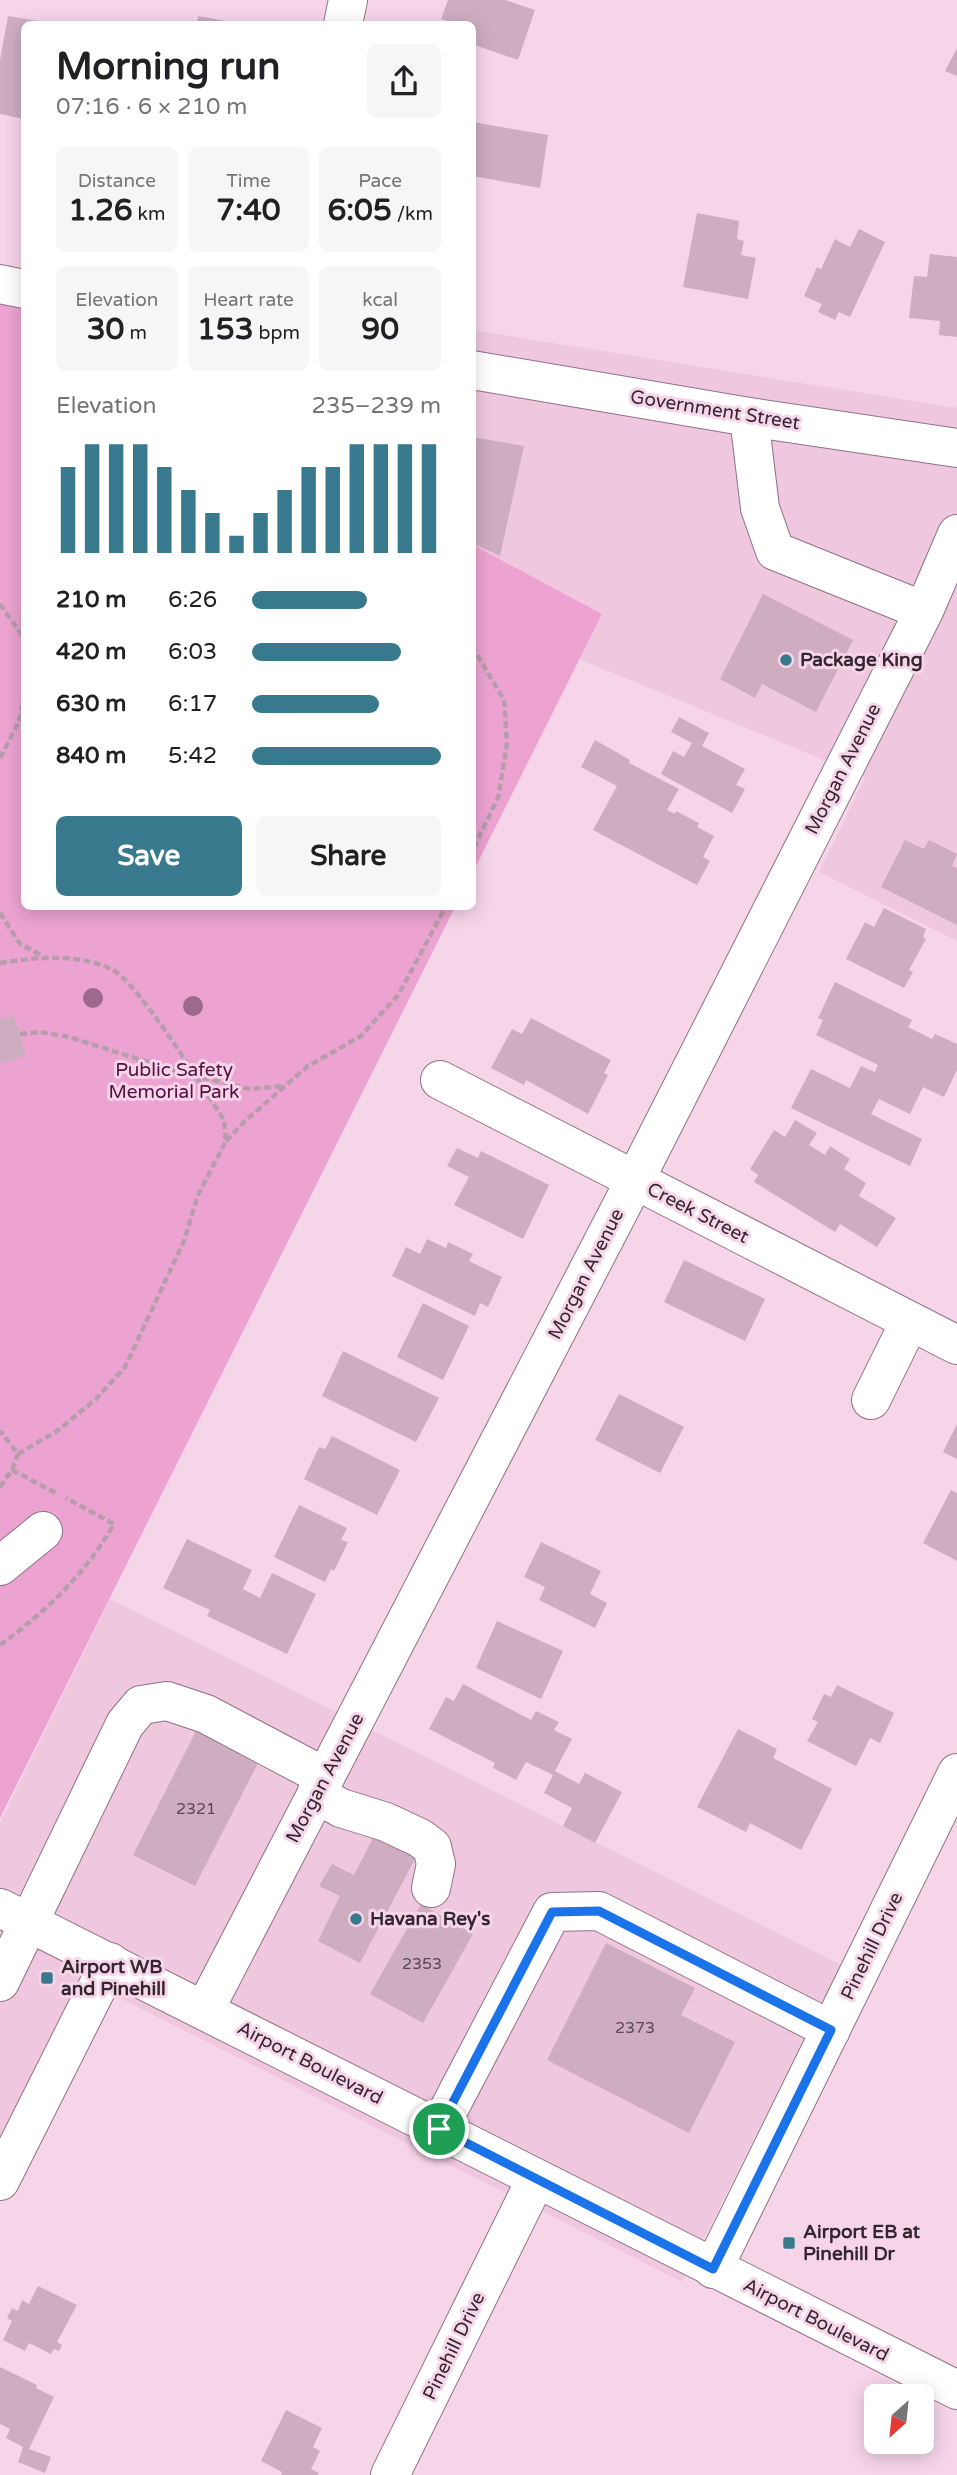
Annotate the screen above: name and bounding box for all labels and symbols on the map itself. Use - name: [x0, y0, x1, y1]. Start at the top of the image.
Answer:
- street label: Government Street: [629, 386, 801, 434]
- place label: Package King: [800, 649, 923, 672]
- marker: Package King: [778, 652, 794, 668]
- street label: Morgan Avenue: [801, 700, 885, 838]
- park label: Public Safety Memorial Park: [109, 1059, 239, 1103]
- street label: Creek Street: [643, 1178, 753, 1248]
- street label: Morgan Avenue: [544, 1205, 628, 1343]
- street label: Morgan Avenue: [282, 1709, 368, 1847]
- house number: 2321: [176, 1799, 216, 1819]
- street label: Pinehill Drive: [836, 1889, 908, 2003]
- place label: Havana Rey's: [370, 1908, 490, 1931]
- marker: Havana Rey's: [348, 1911, 364, 1927]
- house number: 2353: [402, 1954, 442, 1974]
- place label: Airport WB and Pinehill: [61, 1956, 166, 2000]
- marker: Airport WB and Pinehill: [39, 1970, 55, 1986]
- street label: Airport Boulevard: [234, 2017, 386, 2109]
- house number: 2373: [615, 2018, 655, 2038]
- pin: [409, 2099, 469, 2159]
- place label: Airport EB at Pinehill Dr: [803, 2221, 921, 2265]
- marker: Airport EB at Pinehill Dr: [781, 2235, 797, 2251]
- street label: Airport Boulevard: [740, 2274, 892, 2366]
- street label: Pinehill Drive: [418, 2289, 490, 2403]
- north arrow: [864, 2384, 934, 2454]

